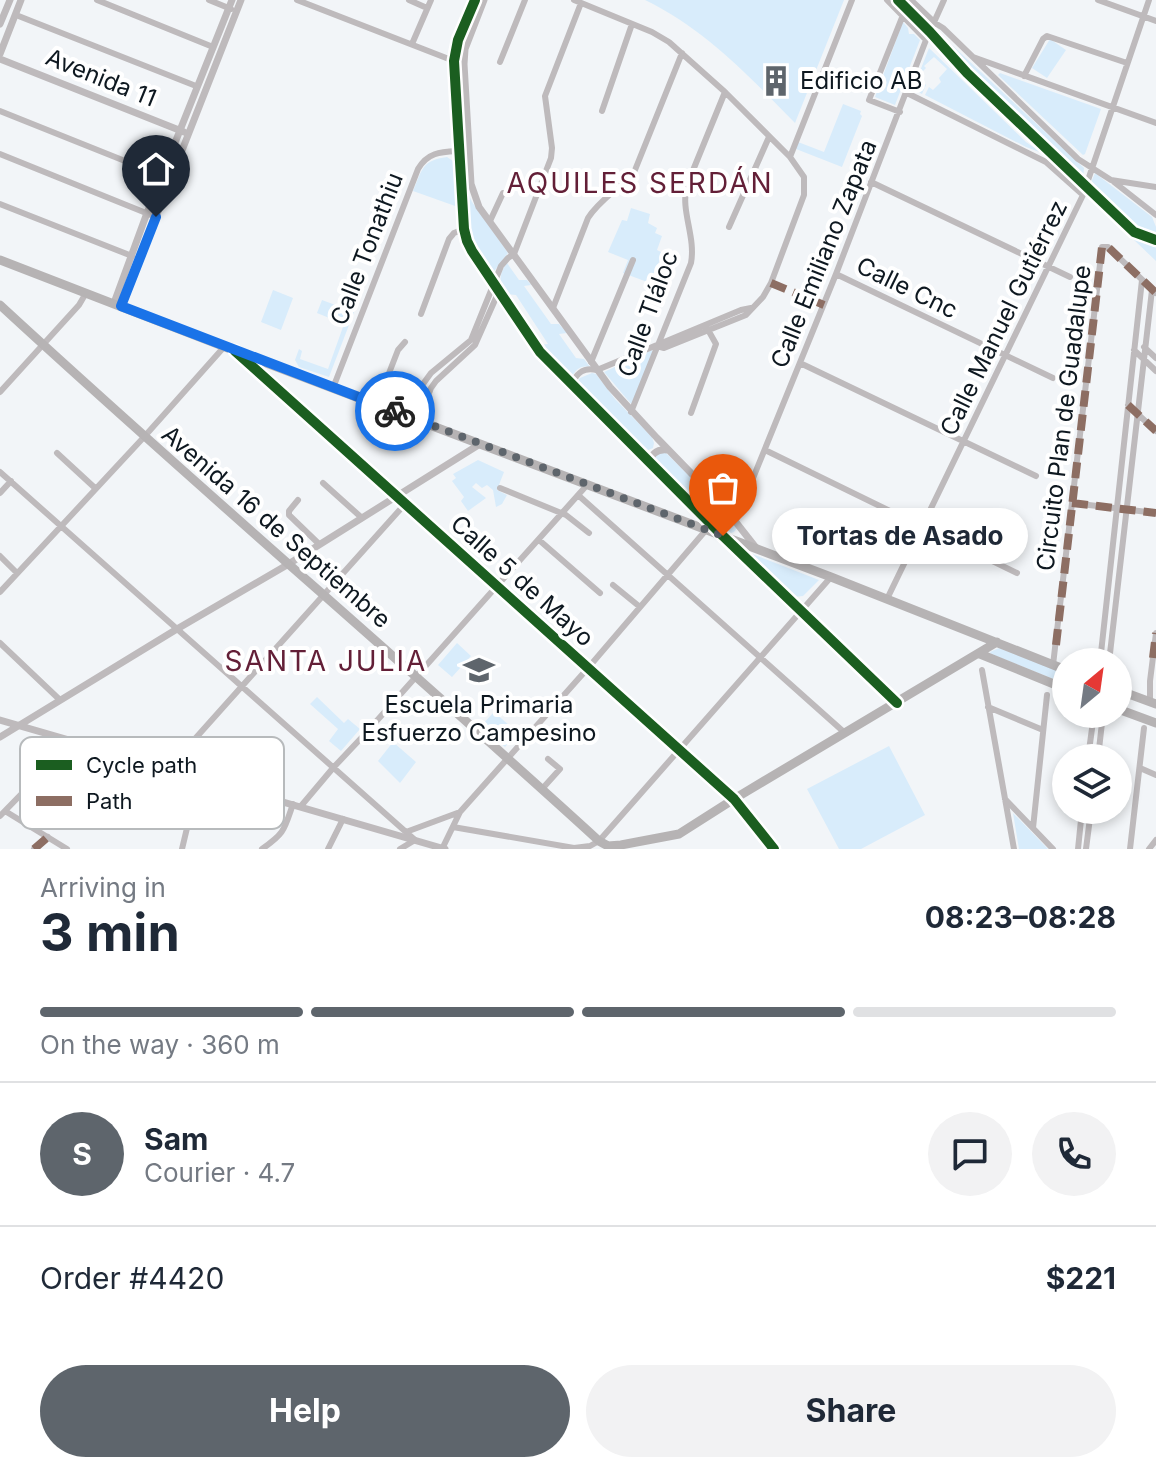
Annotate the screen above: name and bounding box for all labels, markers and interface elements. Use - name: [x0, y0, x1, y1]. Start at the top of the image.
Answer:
- street label: Avenida 11: [42, 42, 161, 113]
- building icon: Edificio AB: [759, 64, 793, 98]
- place label: Edificio AB: [800, 66, 923, 95]
- pin: [122, 135, 190, 217]
- street label: Calle Emiliano Zapata: [764, 136, 883, 372]
- icon: home: [134, 147, 178, 191]
- district label: AQUILES SERDÁN: [506, 165, 774, 200]
- street label: Calle Tonathiu: [324, 168, 409, 329]
- street label: Calle Manuel Gutiérrez: [934, 195, 1073, 440]
- street label: Calle Tláloc: [611, 247, 684, 381]
- street label: Calle Cnc: [852, 251, 962, 324]
- street label: Circuito Plan de Guadalupe: [1030, 263, 1097, 572]
- courier: [355, 371, 435, 451]
- icon: bike: [373, 389, 417, 433]
- street label: Avenida 16 de Septiembre: [156, 419, 397, 634]
- pin: [689, 454, 757, 536]
- icon: bag: [701, 466, 745, 510]
- callout: Tortas de Asado: [771, 508, 1027, 564]
- street label: Calle 5 de Mayo: [445, 509, 600, 652]
- text: Tortas de Asado: [797, 520, 1003, 551]
- district label: SANTA JULIA: [225, 644, 427, 678]
- north arrow: [1052, 648, 1132, 728]
- map controls: [1052, 648, 1132, 824]
- school or university icon: Escuela Primaria Esfuerzo Campesino: [462, 653, 496, 687]
- place label: Escuela Primaria Esfuerzo Campesino: [361, 690, 597, 747]
- legend: [20, 737, 284, 829]
- button: layers: [1052, 744, 1132, 824]
- text: Cycle path: [86, 752, 197, 778]
- text: Path: [86, 788, 133, 814]
- text: Arriving in: [40, 872, 166, 903]
- text: 08:23–08:28: [925, 899, 1116, 935]
- text: 3 min: [40, 901, 180, 964]
- text: On the way · 360 m: [40, 1029, 280, 1060]
- button: chat: [928, 1112, 1012, 1196]
- button: phone: [1032, 1112, 1116, 1196]
- text: Sam: [144, 1121, 208, 1157]
- text: S: [72, 1136, 92, 1172]
- text: Courier · 4.7: [144, 1157, 295, 1188]
- text: Order #4420: [40, 1260, 224, 1296]
- text: $221: [1046, 1260, 1116, 1296]
- button: Help: [40, 1365, 570, 1457]
- button: Share: [586, 1365, 1116, 1457]

